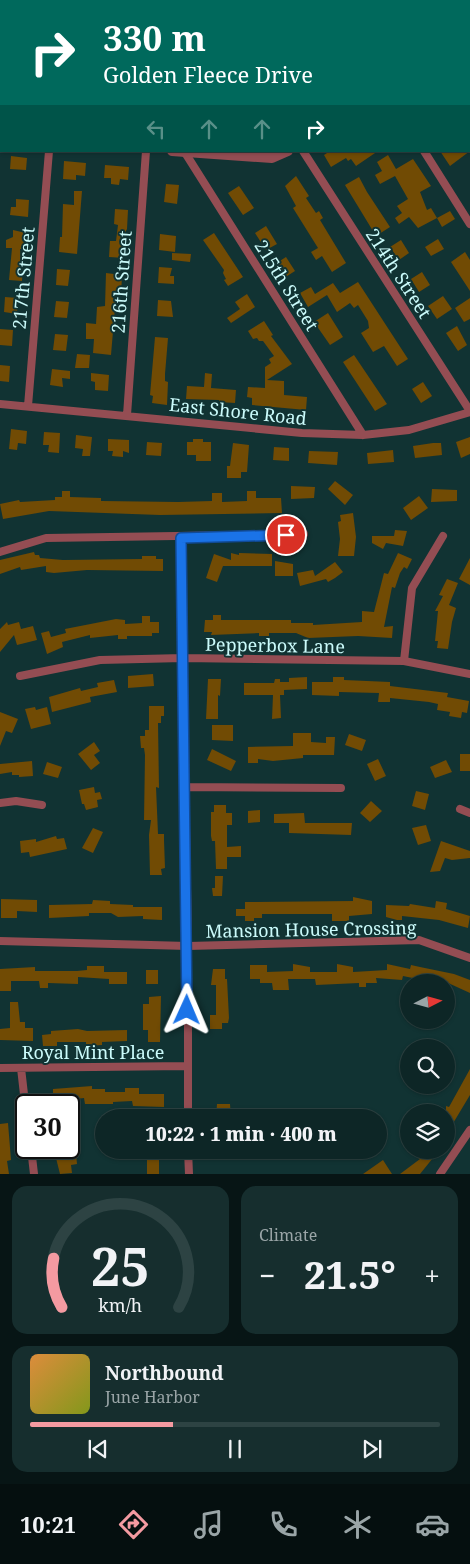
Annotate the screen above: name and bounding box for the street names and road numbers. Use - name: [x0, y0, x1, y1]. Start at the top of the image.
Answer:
- street label: 214th Street: [361, 223, 437, 323]
- street label: 217th Street: [7, 226, 39, 330]
- street label: 216th Street: [105, 230, 137, 334]
- street label: 215th Street: [250, 235, 324, 335]
- street label: East Shore Road: [168, 392, 308, 430]
- street label: Pepperbox Lane: [205, 632, 345, 658]
- street label: Mansion House Crossing: [205, 915, 417, 943]
- street label: Royal Mint Place: [22, 1040, 164, 1064]

